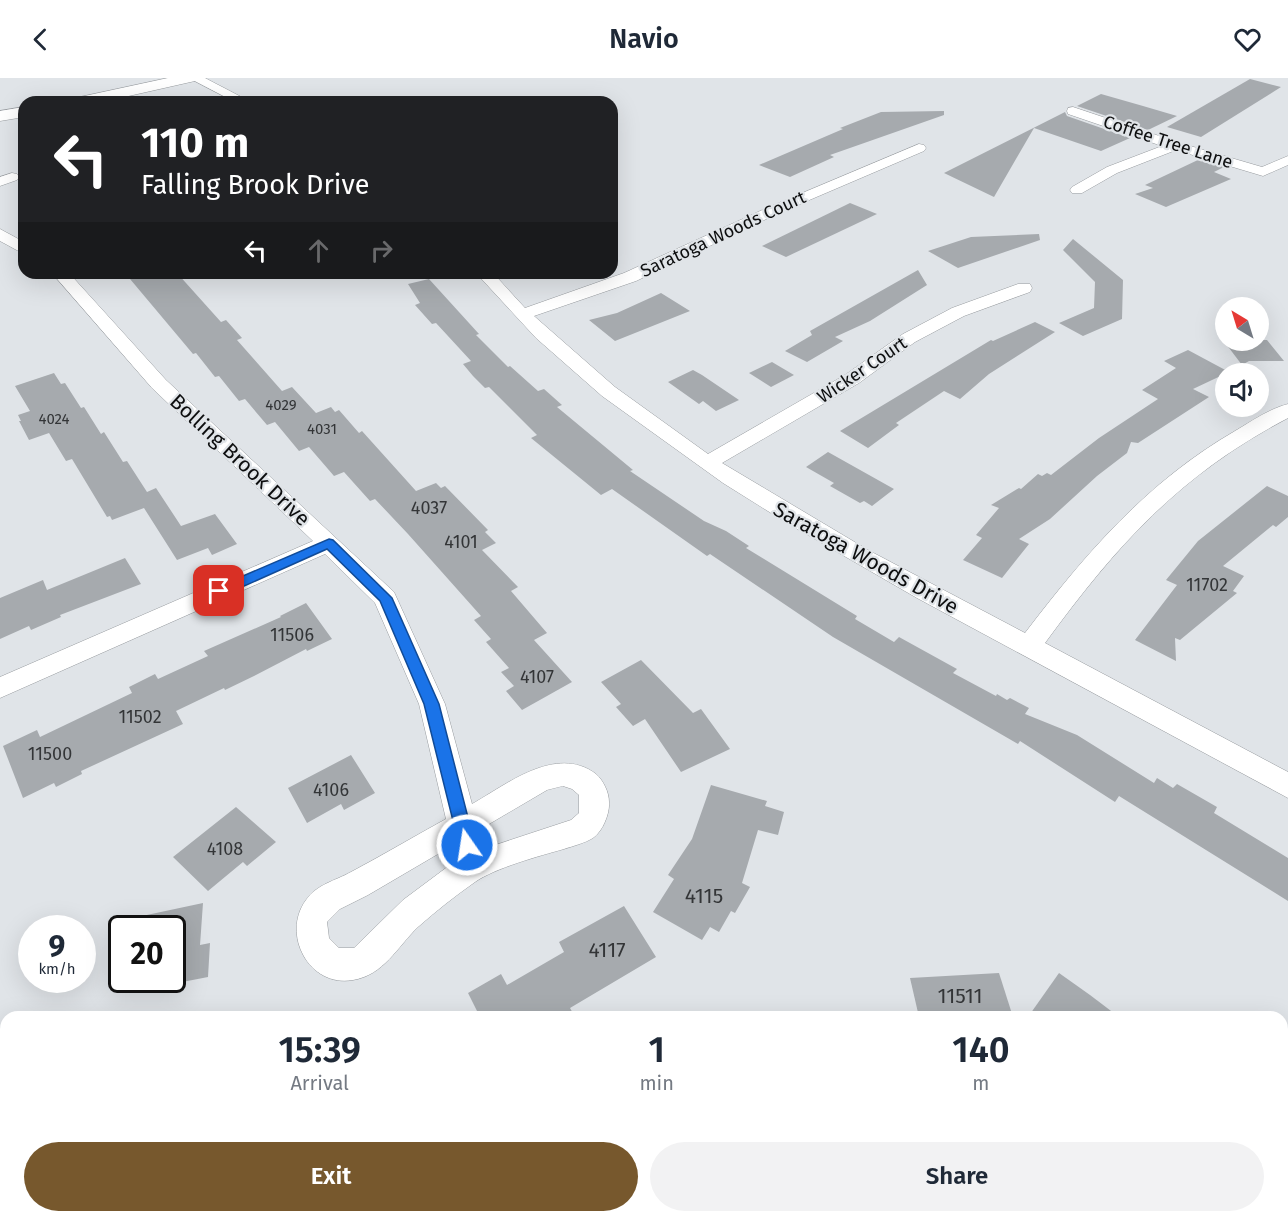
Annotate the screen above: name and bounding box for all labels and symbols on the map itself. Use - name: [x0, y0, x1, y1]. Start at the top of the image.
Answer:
- street label: Coffee Tree Lane: [1100, 111, 1236, 173]
- street label: Saratoga Woods Court: [637, 186, 810, 282]
- north arrow: [1215, 297, 1269, 351]
- street label: Wicker Court: [813, 332, 911, 408]
- street label: Bolling Brook Drive: [164, 388, 316, 532]
- house number: 4029: [265, 396, 297, 414]
- house number: 4024: [38, 410, 70, 428]
- house number: 4031: [307, 420, 337, 438]
- street label: Saratoga Woods Drive: [769, 496, 963, 620]
- house number: 4037: [411, 497, 447, 519]
- house number: 4101: [444, 531, 478, 553]
- pin: [193, 565, 244, 616]
- house number: 11702: [1186, 574, 1228, 596]
- house number: 11506: [270, 624, 314, 646]
- house number: 4107: [520, 666, 554, 688]
- house number: 11502: [118, 706, 162, 728]
- house number: 11500: [28, 743, 72, 765]
- house number: 4106: [313, 779, 349, 801]
- position arrow: [435, 813, 499, 877]
- house number: 4108: [207, 838, 243, 860]
- house number: 4115: [685, 883, 723, 909]
- speed limit sign: 20: [108, 915, 186, 993]
- house number: 4117: [588, 937, 626, 963]
- house number: 11511: [937, 983, 983, 1009]

